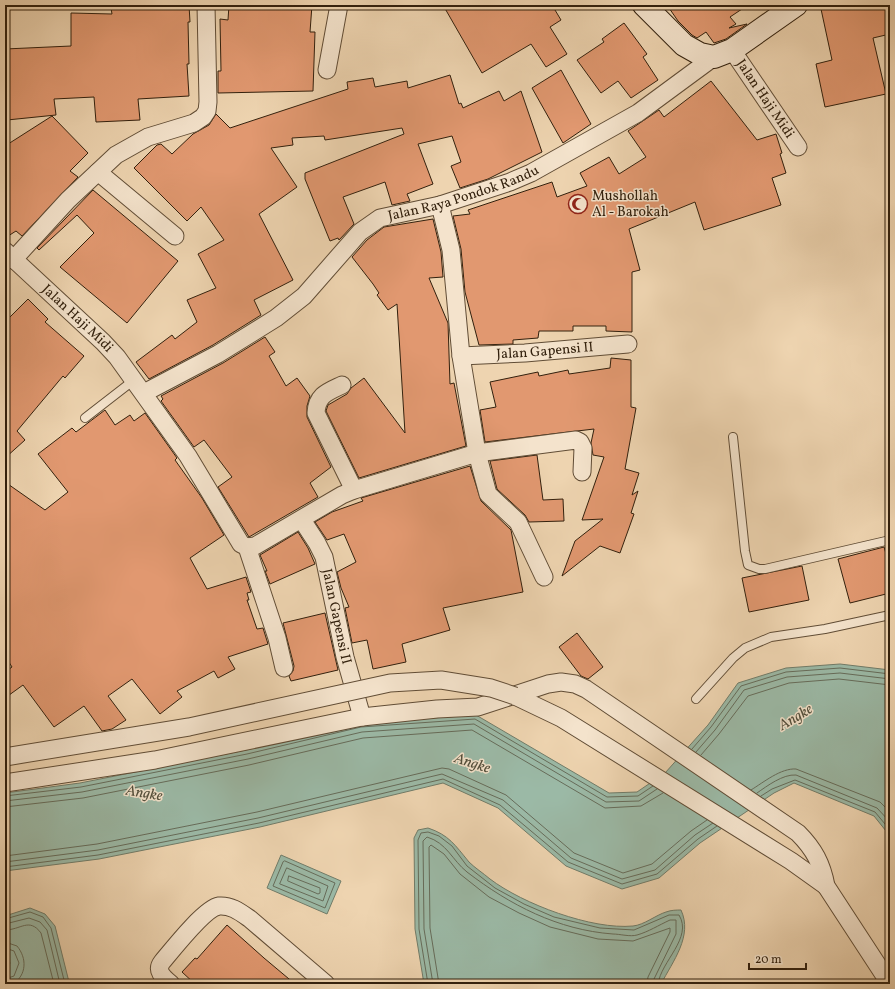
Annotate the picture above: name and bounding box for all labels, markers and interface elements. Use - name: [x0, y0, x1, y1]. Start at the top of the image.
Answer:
- street label: Jalan Haji Midi: [731, 55, 799, 142]
- street label: Jalan Raya Pondok Randu: [386, 161, 543, 226]
- place label: Mushollah Al - Barokah: [592, 187, 669, 222]
- mosque icon: Mushollah Al - Barokah: [567, 193, 589, 215]
- street label: Jalan Haji Midi: [37, 280, 118, 357]
- street label: Jalan Gapensi II: [496, 338, 594, 364]
- street label: Jalan Gapensi II: [317, 567, 356, 667]
- water label: Angke: [774, 699, 818, 737]
- water label: Angke: [450, 748, 493, 780]
- water label: Angke: [123, 781, 164, 807]
- scale bar: [749, 945, 806, 971]
- text: 20 m: [755, 952, 782, 968]

